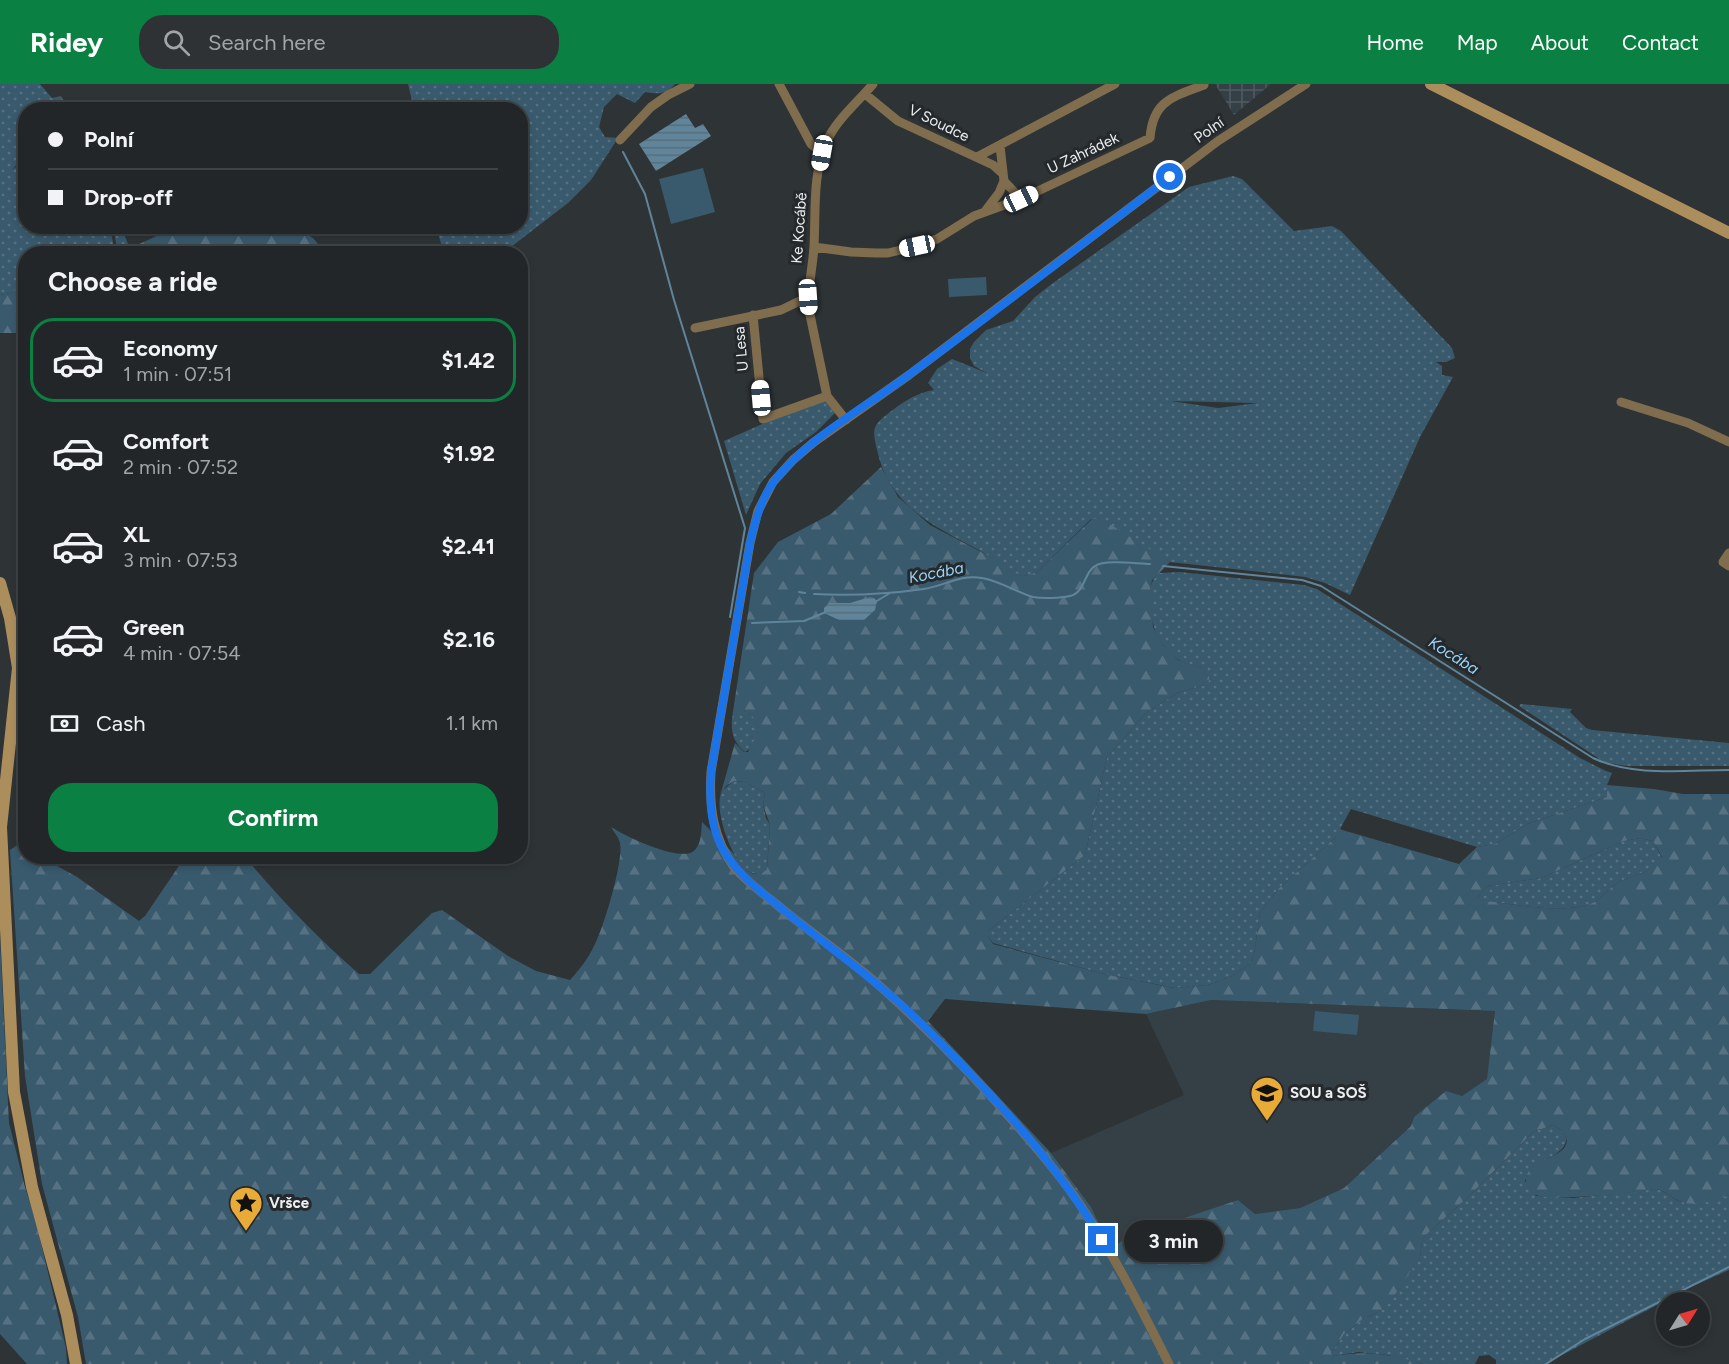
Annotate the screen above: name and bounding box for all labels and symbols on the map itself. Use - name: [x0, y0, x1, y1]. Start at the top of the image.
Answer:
- street label: V Soudce: [906, 101, 972, 145]
- street label: Polní: [1191, 112, 1229, 147]
- street label: U Zahrádek: [1044, 128, 1122, 177]
- car: [810, 134, 834, 172]
- route start: [1156, 163, 1183, 190]
- car: [1001, 183, 1041, 215]
- street label: Ke Kocábě: [788, 192, 810, 264]
- car: [898, 233, 936, 259]
- car: [798, 278, 818, 316]
- street label: U Lesa: [730, 326, 752, 372]
- car: [750, 379, 772, 417]
- water label: Kocába: [907, 558, 965, 587]
- water label: Kocába: [1425, 633, 1482, 678]
- school or university icon: SOU a SOŠ: [1249, 1075, 1285, 1122]
- place label: SOU a SOŠ: [1290, 1084, 1367, 1102]
- place icon: Vršce: [228, 1185, 264, 1232]
- place label: Vršce: [269, 1194, 310, 1212]
- callout: 3 min: [1123, 1219, 1222, 1261]
- route end: [1088, 1226, 1115, 1253]
- north arrow: [1656, 1292, 1710, 1346]

